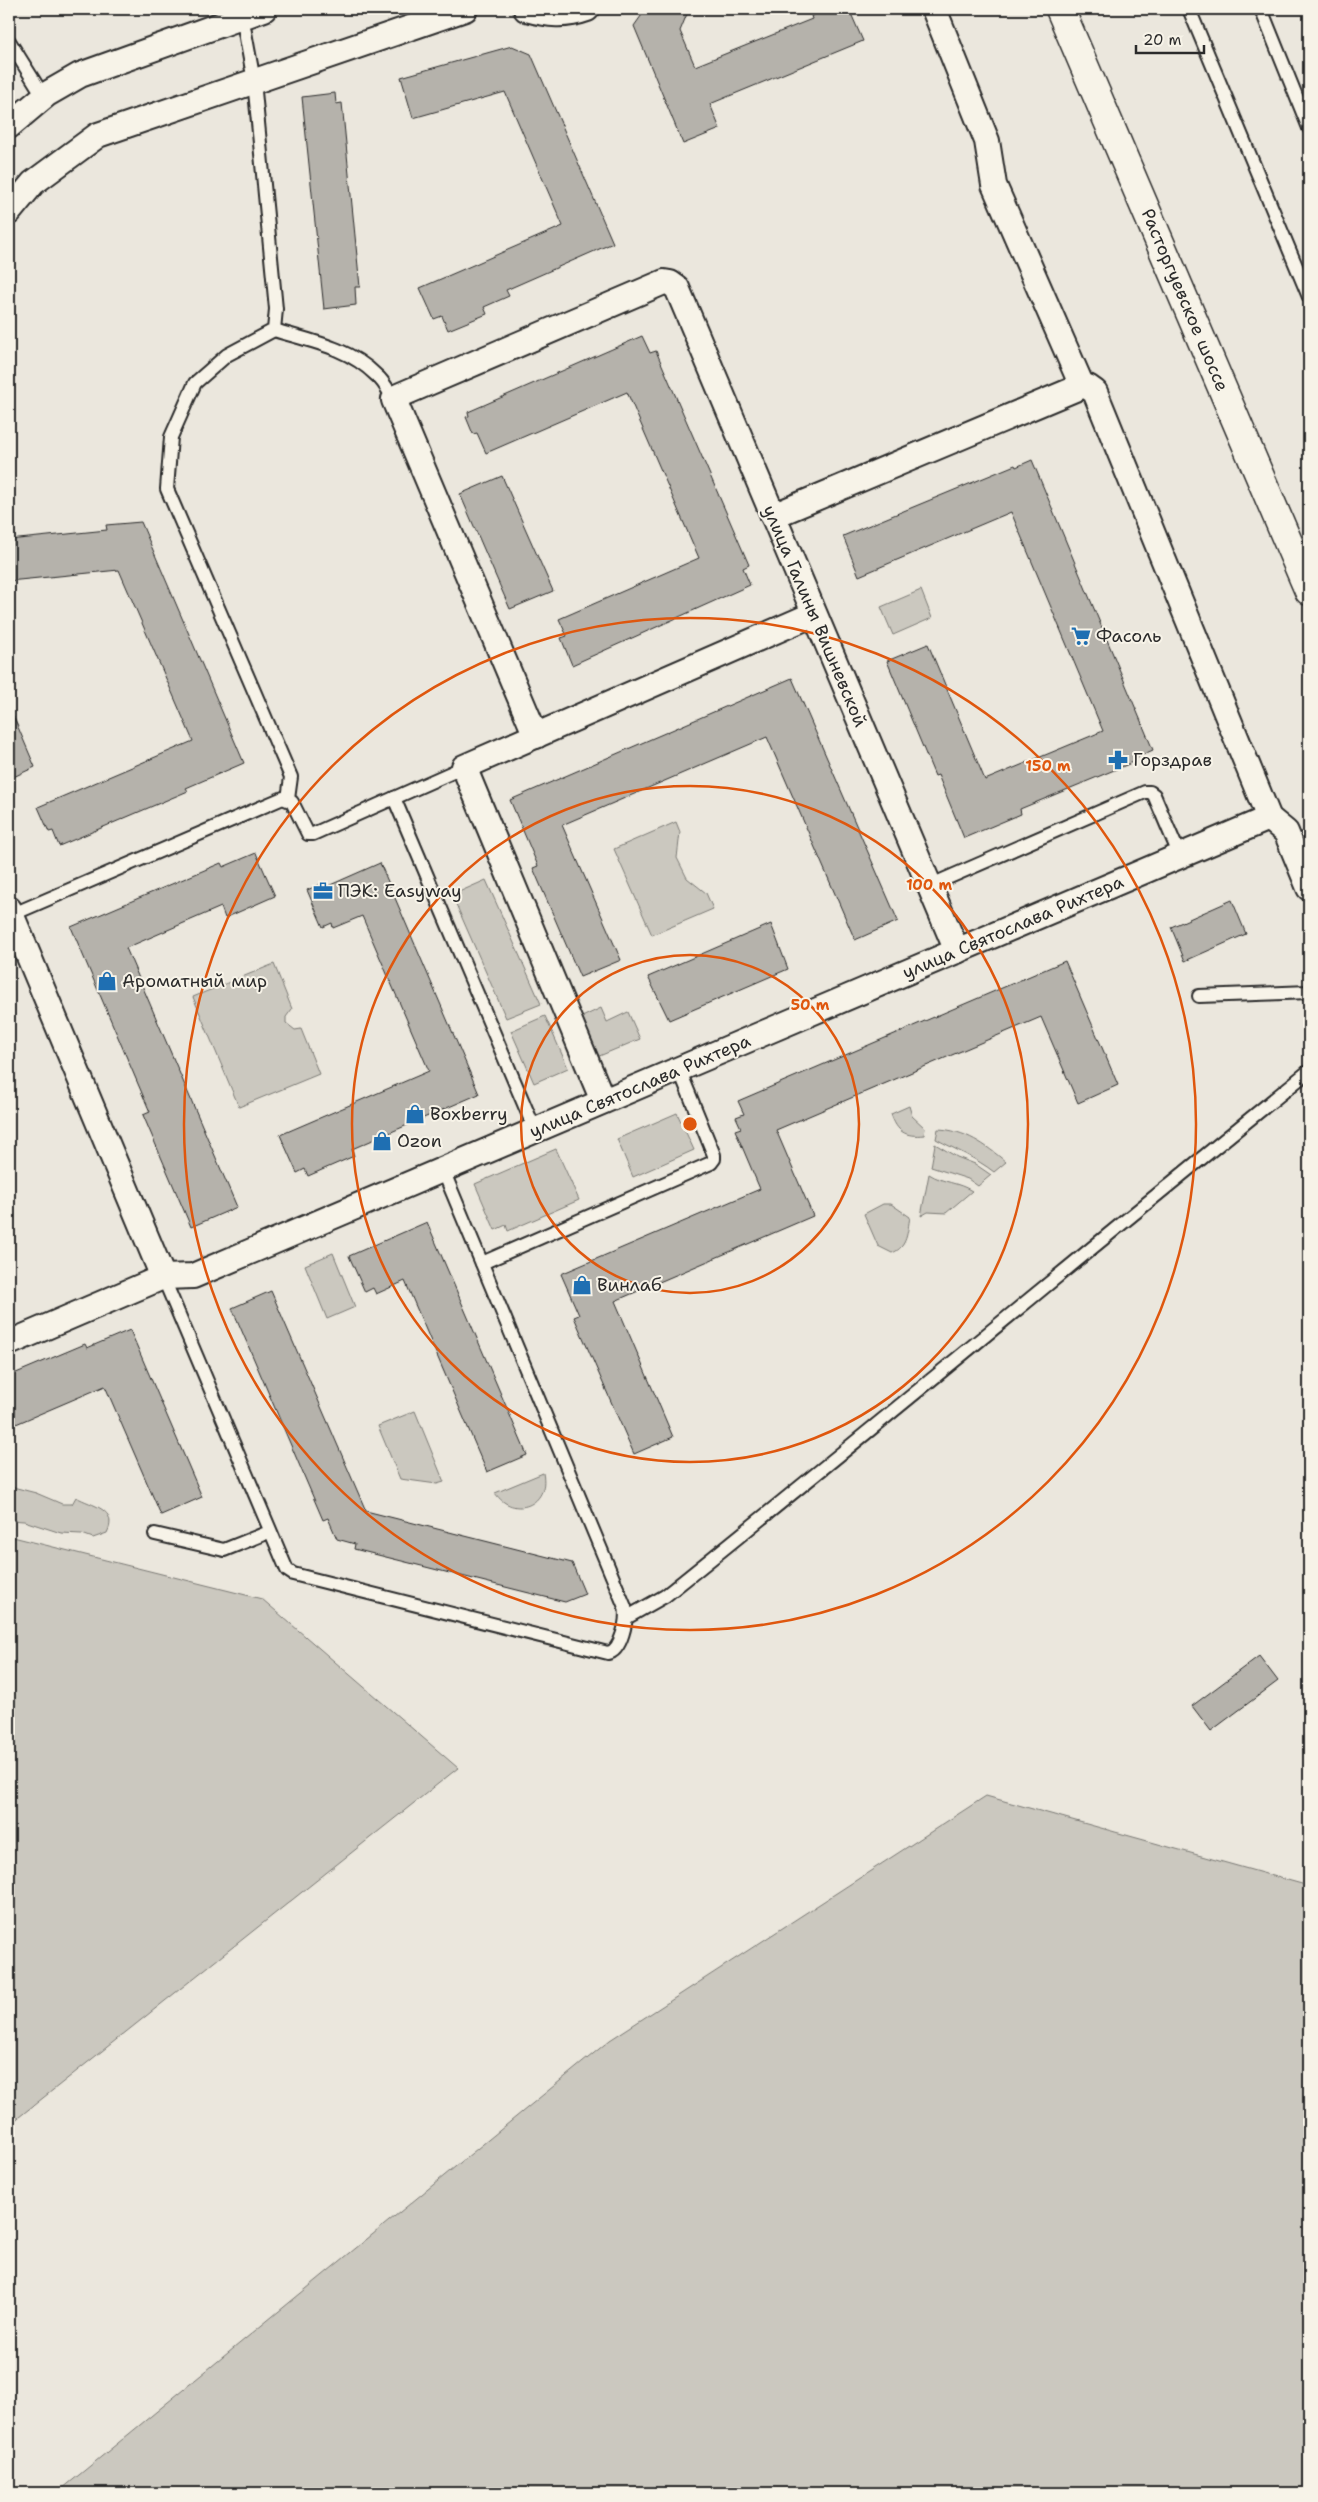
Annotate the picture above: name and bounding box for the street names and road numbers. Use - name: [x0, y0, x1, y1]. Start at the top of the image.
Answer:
- street label: Расторгуевское шоссе: [1136, 205, 1234, 395]
- street label: улица Галины Вишневской: [757, 501, 873, 731]
- street label: улица Святослава Рихтера: [899, 869, 1127, 985]
- street label: улица Святослава Рихтера: [526, 1028, 754, 1144]

